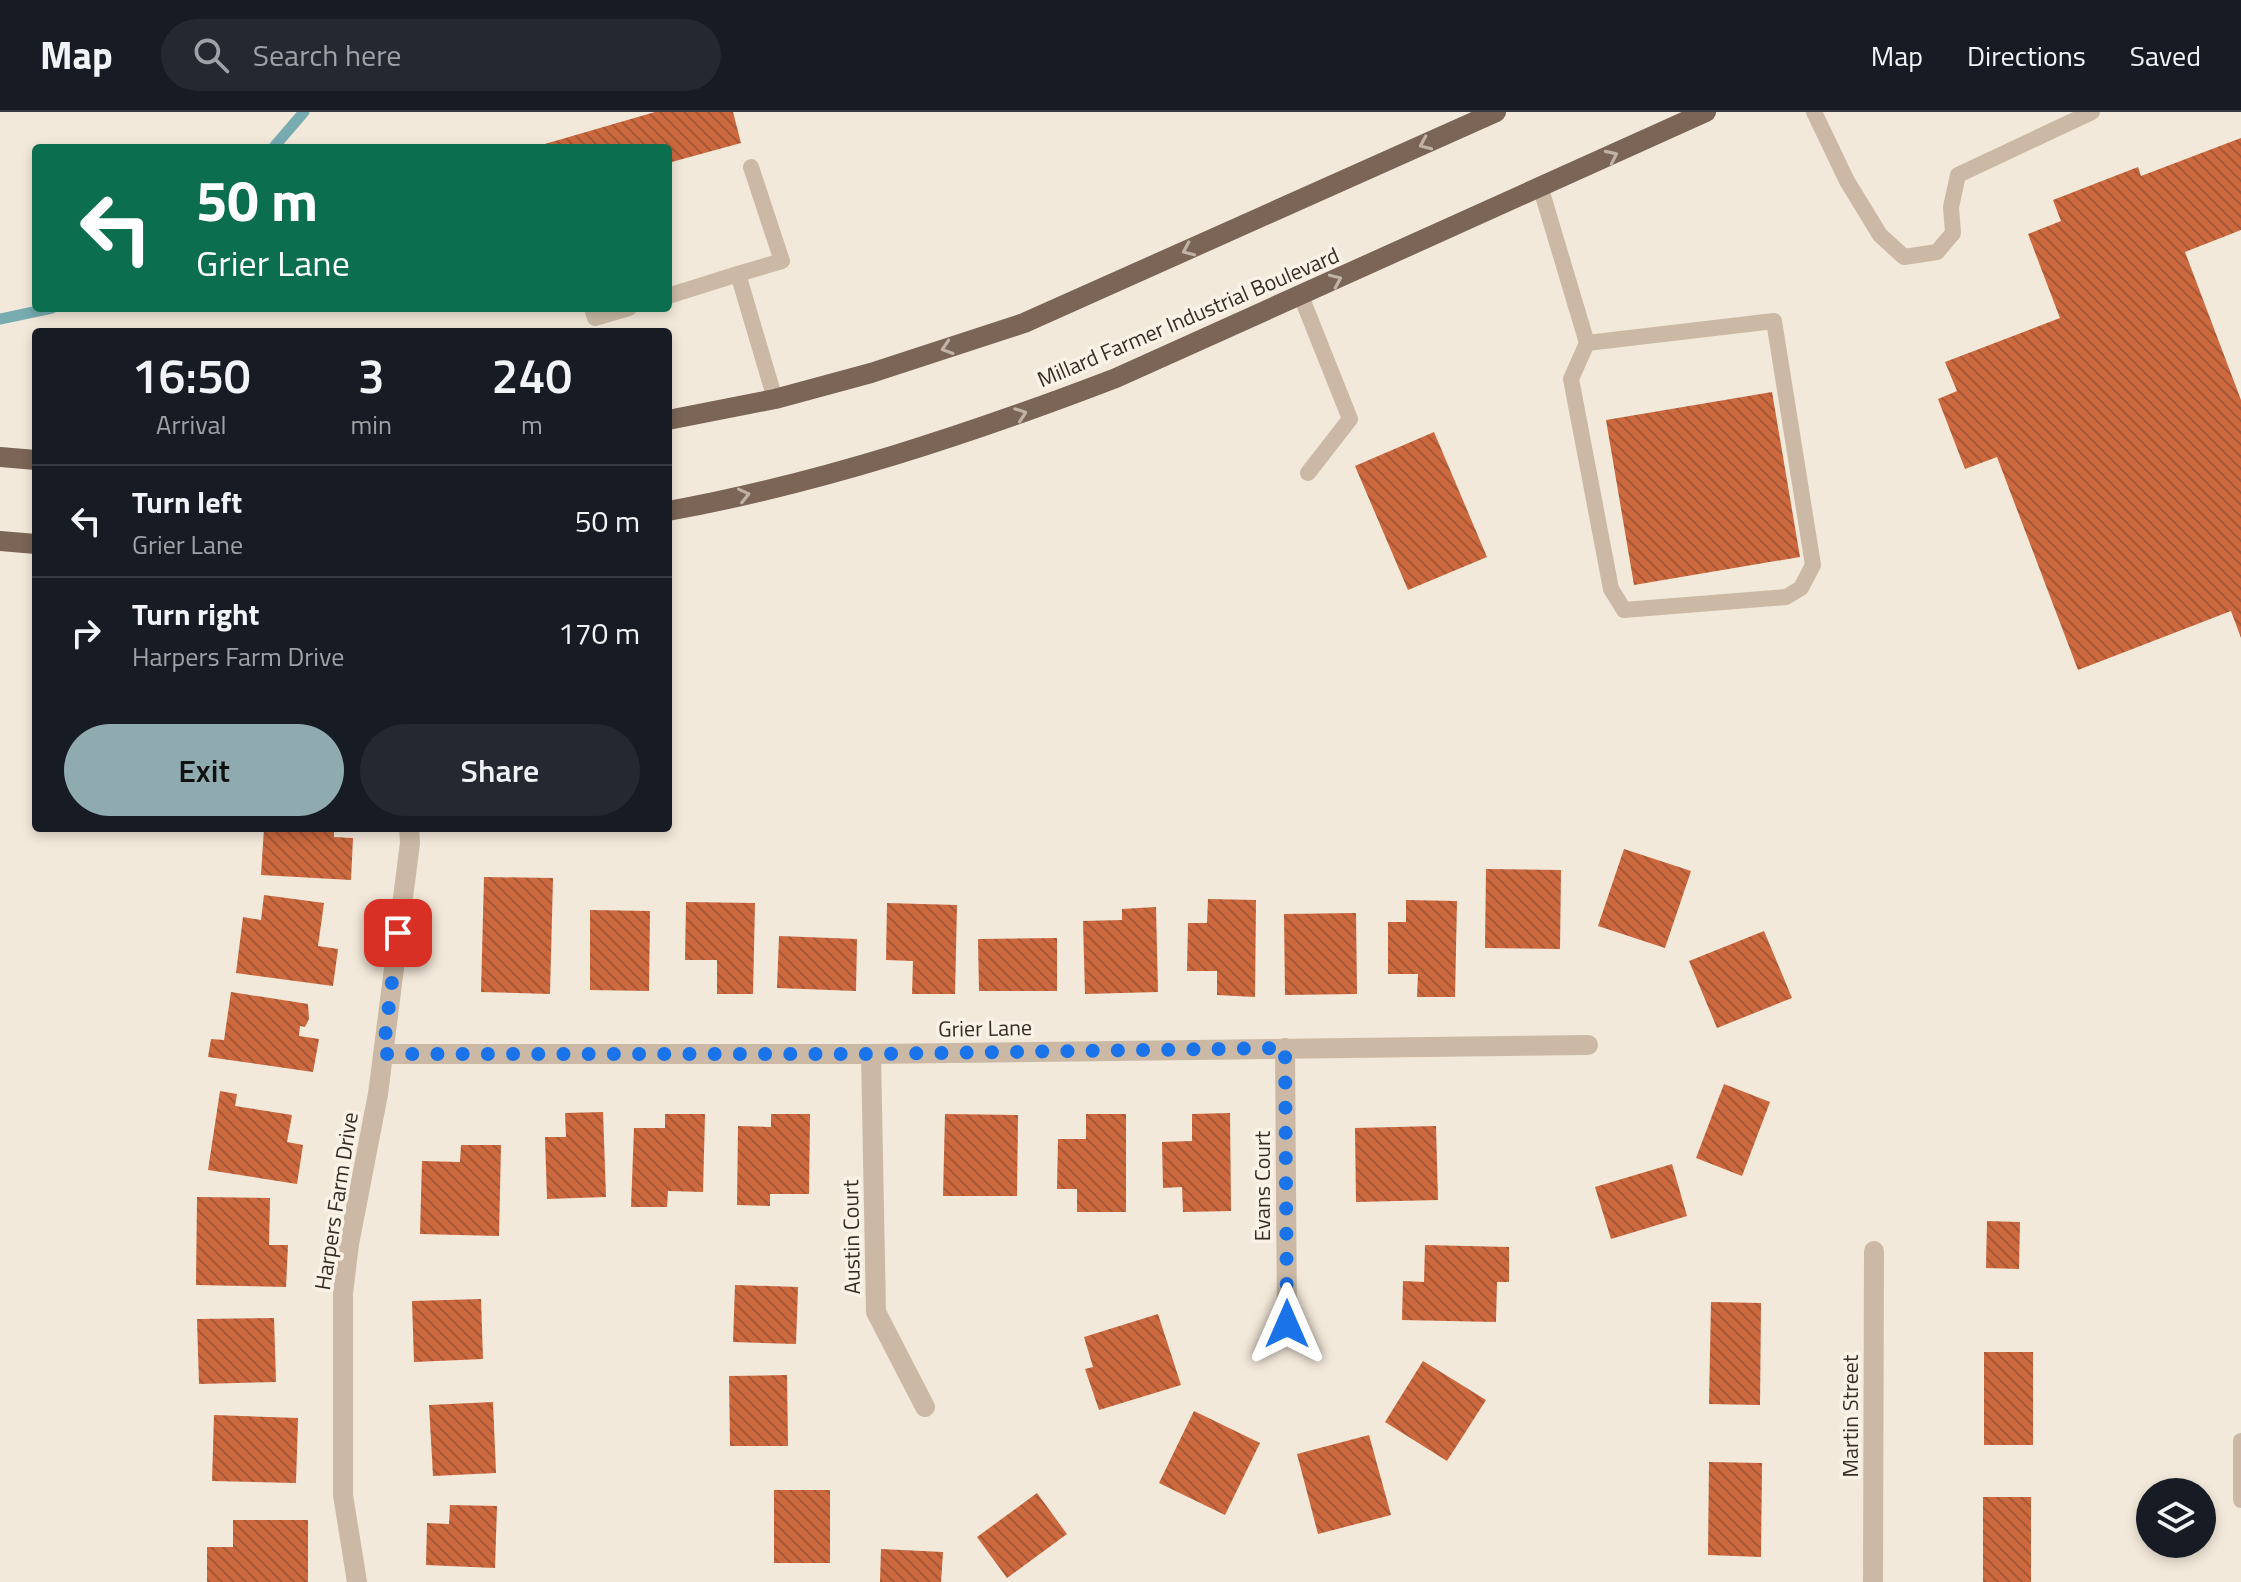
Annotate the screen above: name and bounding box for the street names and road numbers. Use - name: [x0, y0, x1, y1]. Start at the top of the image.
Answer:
- street label: Millard Farmer Industrial Boulevard: [1032, 238, 1344, 396]
- street label: Grier Lane: [938, 1010, 1032, 1046]
- street label: Harpers Farm Drive: [305, 1110, 367, 1292]
- street label: Evans Court: [1245, 1130, 1279, 1241]
- street label: Austin Court: [833, 1179, 869, 1295]
- street label: Martin Street: [1833, 1354, 1867, 1478]

